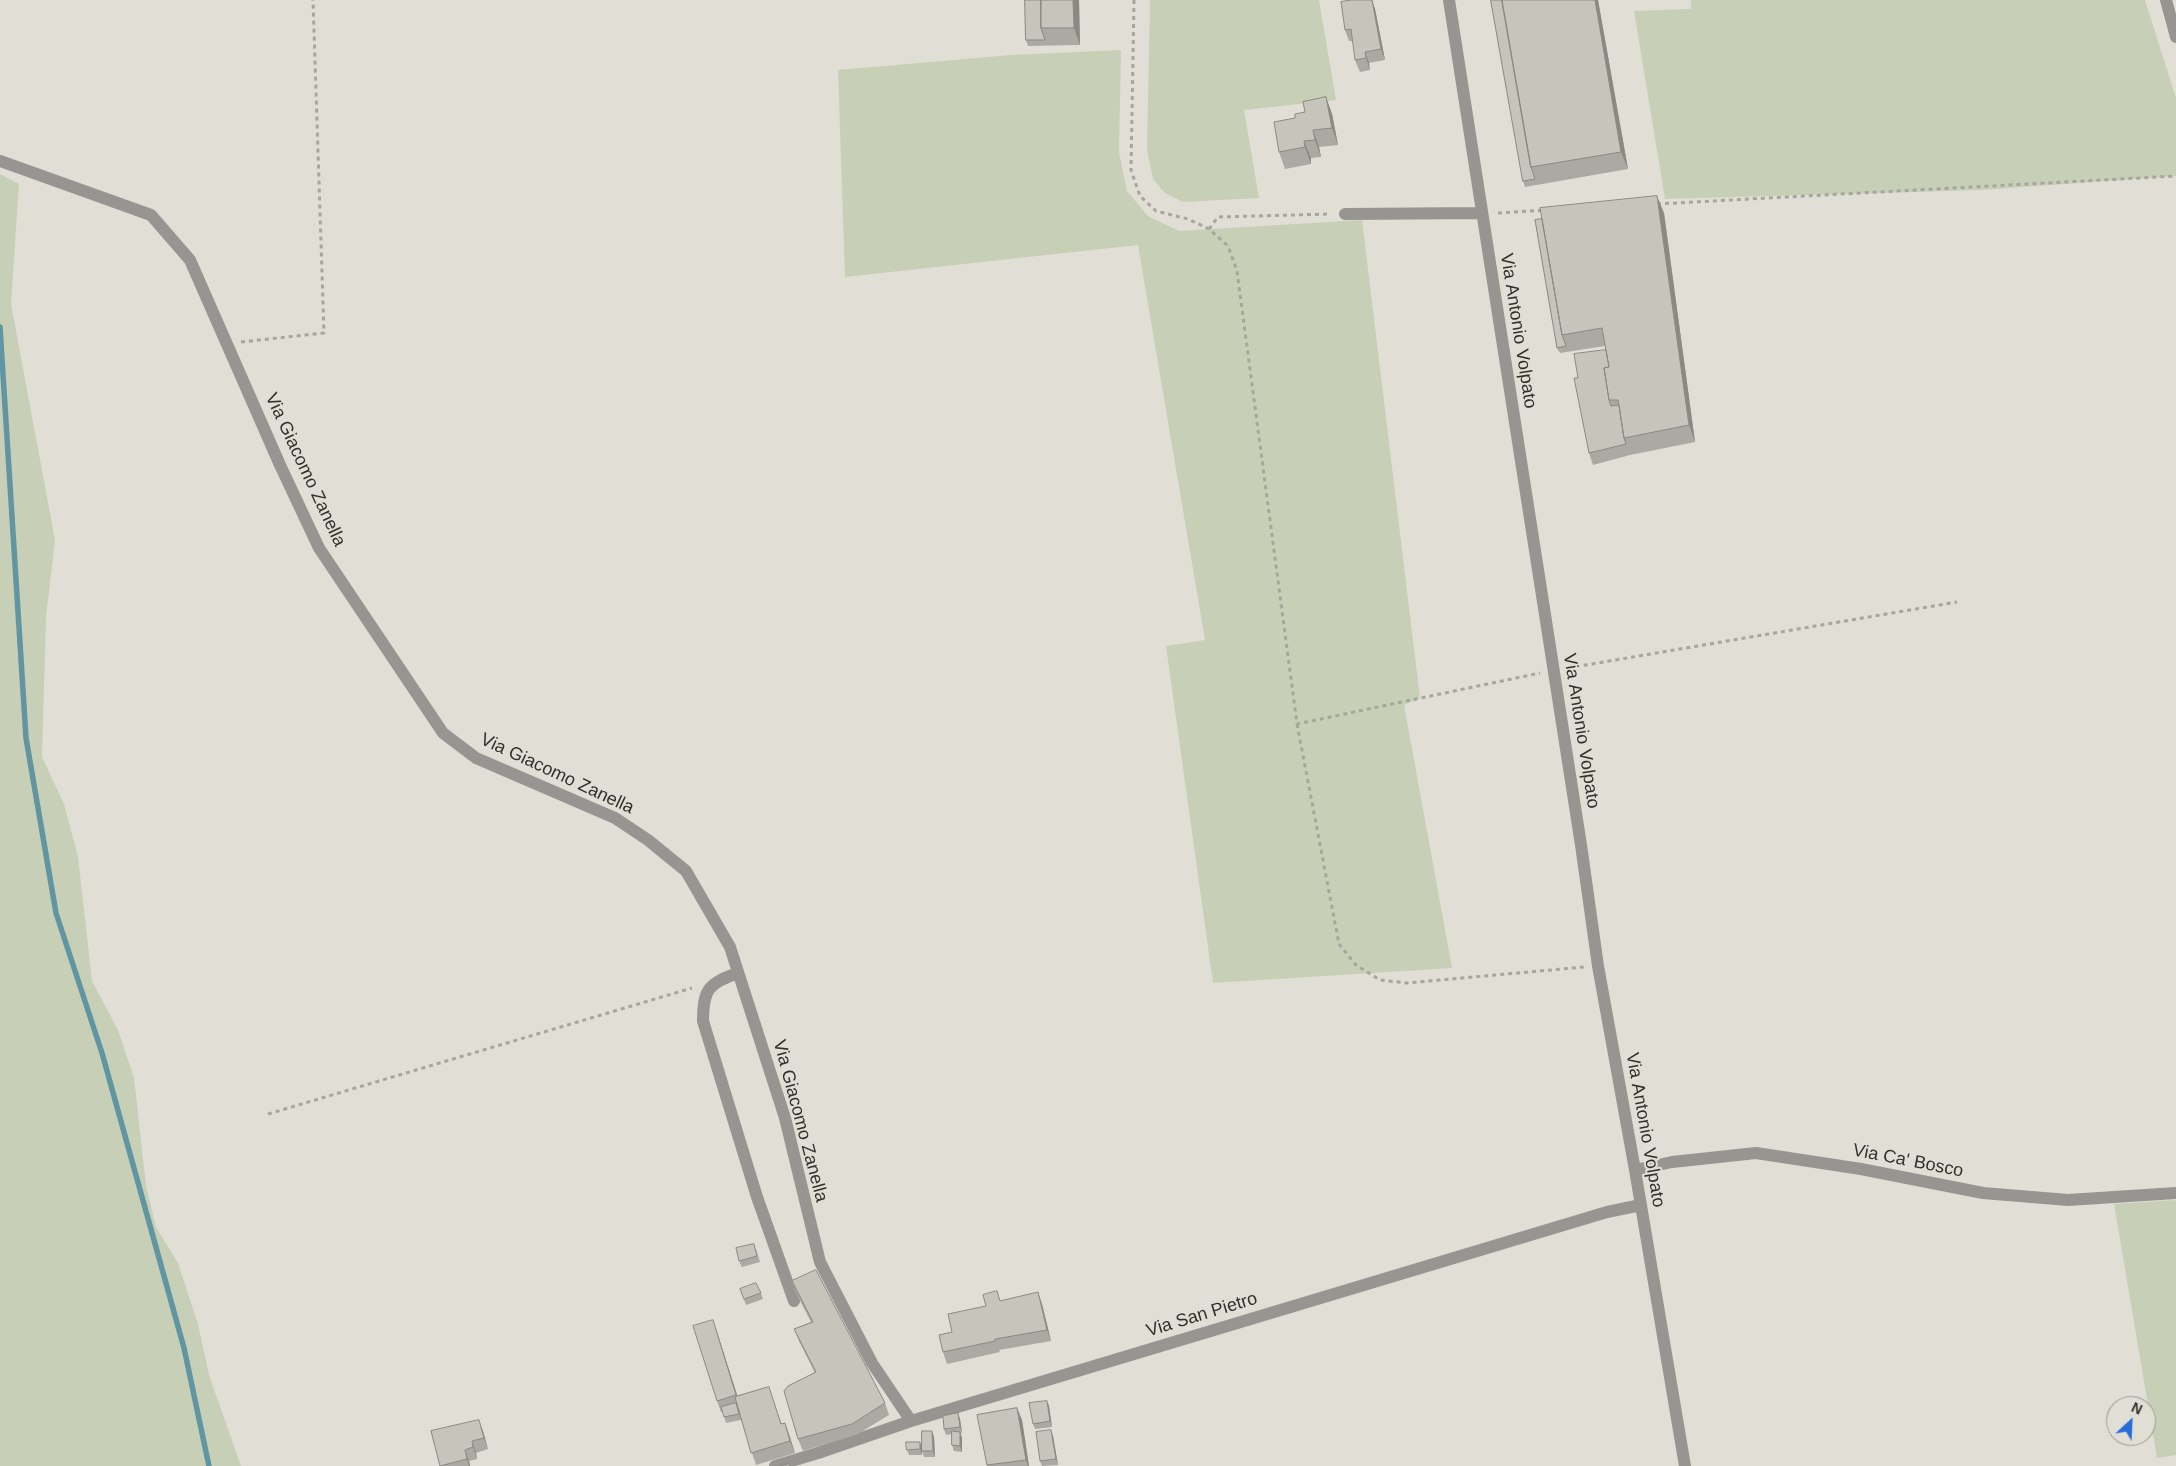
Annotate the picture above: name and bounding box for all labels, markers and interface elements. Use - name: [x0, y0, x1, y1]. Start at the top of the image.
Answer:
- street label: Via Antonio Volpato: [1495, 252, 1541, 410]
- street label: Via Giacomo Zanella: [260, 390, 350, 550]
- street label: Via Antonio Volpato: [1558, 652, 1604, 810]
- street label: Via Giacomo Zanella: [477, 729, 637, 819]
- street label: Via Giacomo Zanella: [768, 1038, 832, 1204]
- street label: Via Antonio Volpato: [1621, 1051, 1669, 1209]
- street label: Via Ca' Bosco: [1851, 1140, 1965, 1182]
- street label: Via San Pietro: [1144, 1288, 1260, 1342]
- north arrow: [2106, 1396, 2156, 1446]
- text: N: [2129, 1399, 2145, 1418]

